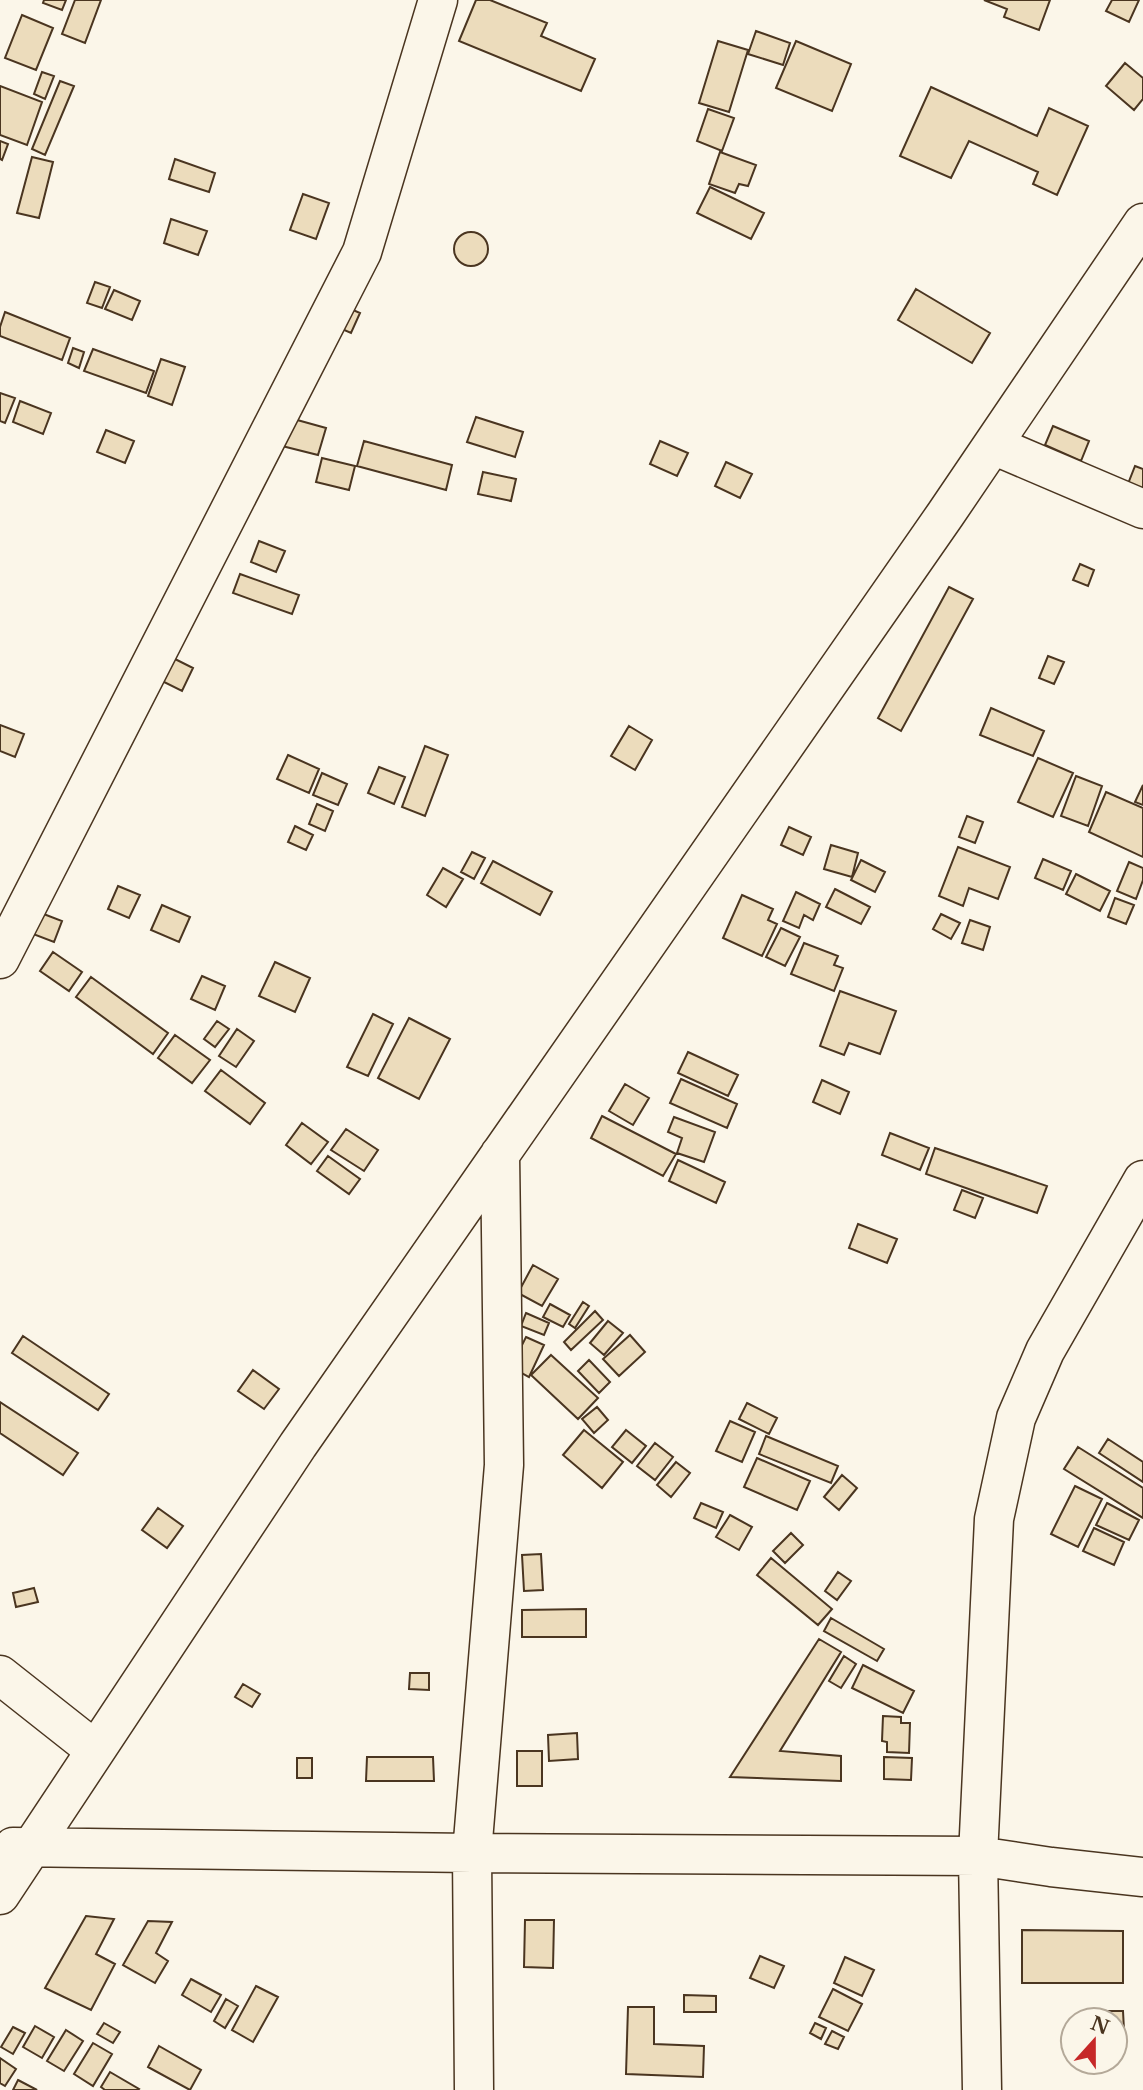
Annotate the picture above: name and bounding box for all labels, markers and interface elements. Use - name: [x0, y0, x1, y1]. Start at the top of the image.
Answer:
- north arrow: [1059, 2006, 1129, 2076]
- text: N: [1087, 2012, 1112, 2040]

